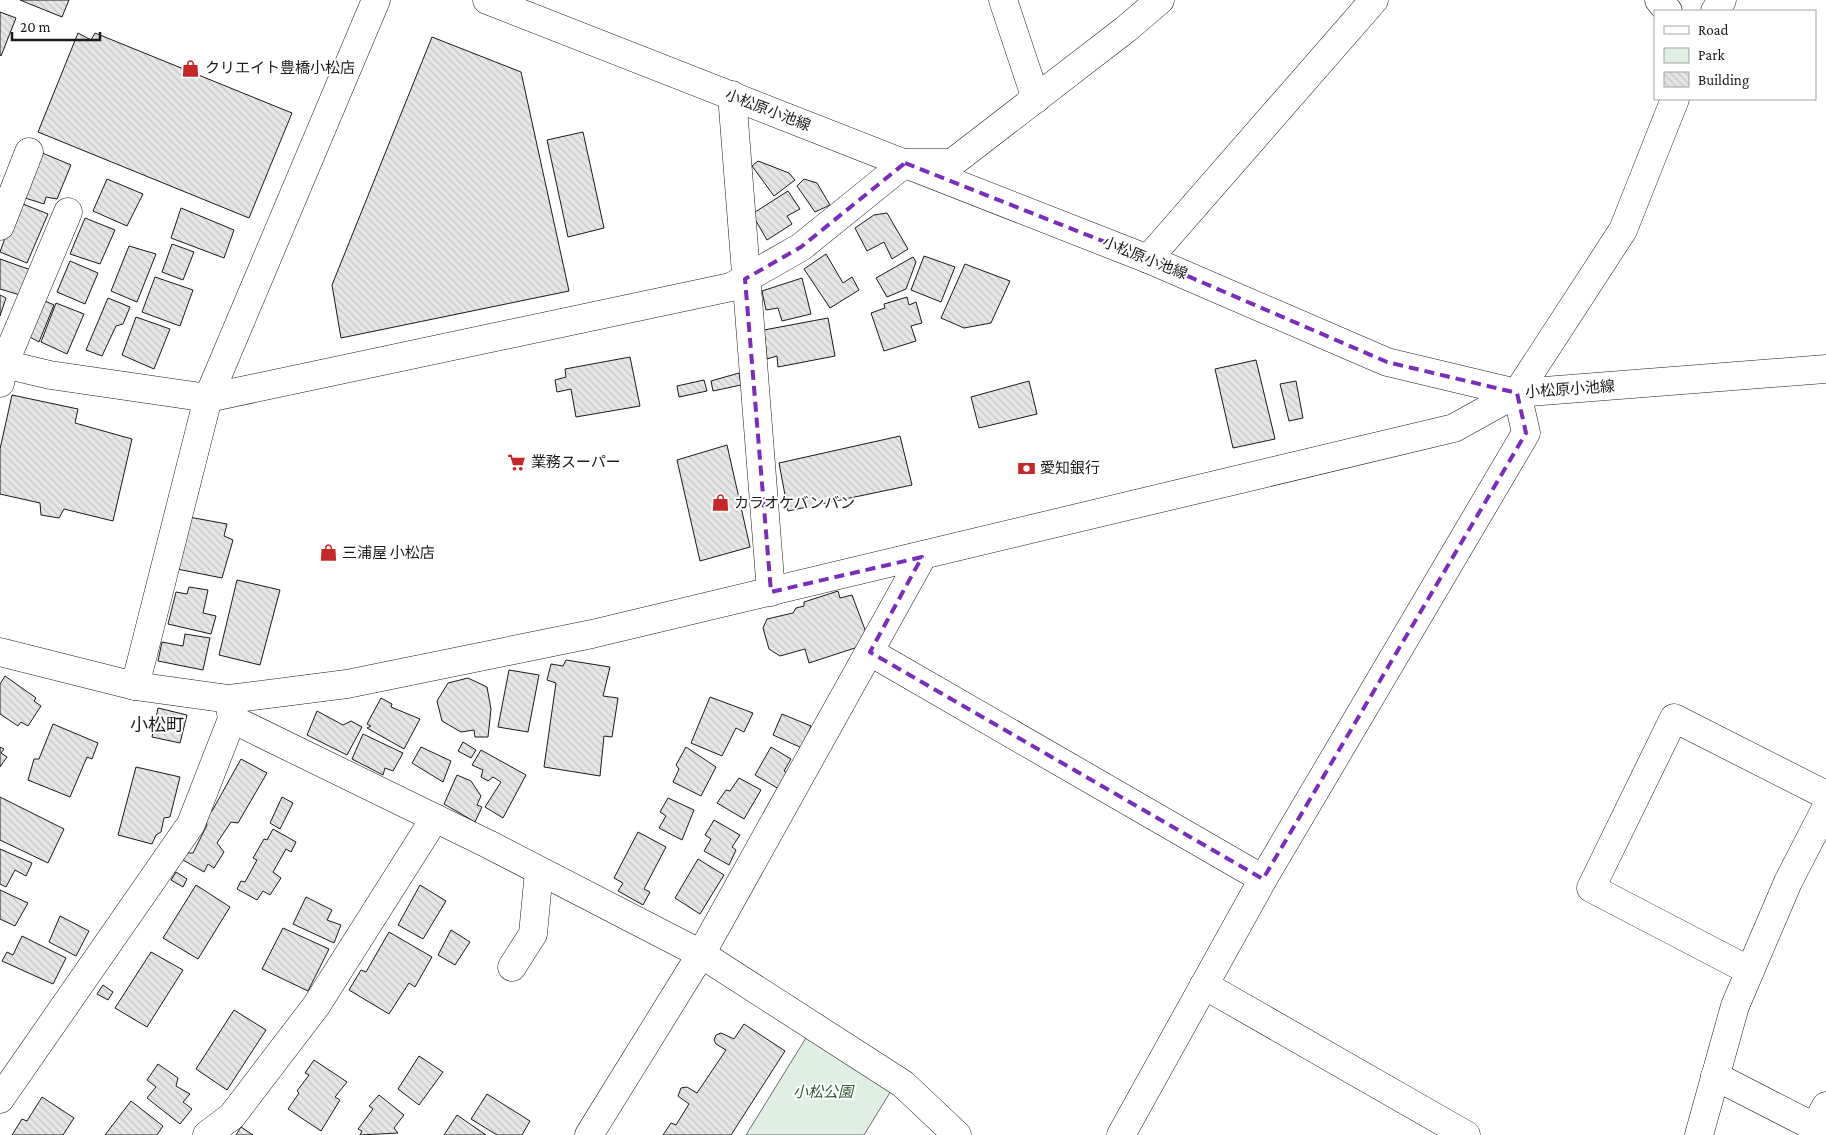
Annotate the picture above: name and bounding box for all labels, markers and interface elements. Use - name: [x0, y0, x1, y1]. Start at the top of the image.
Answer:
- scale bar: [12, 10, 100, 42]
- legend: [1654, 10, 1816, 100]
- text: 20 m: [20, 19, 51, 35]
- text: Road: [1698, 22, 1729, 38]
- text: Park: [1698, 47, 1725, 63]
- shop icon: クリエイト豊橋小松店: [181, 58, 201, 78]
- place label: クリエイト豊橋小松店: [205, 60, 355, 76]
- text: Building: [1698, 72, 1749, 89]
- street label: 小松原小池線: [723, 86, 813, 134]
- street label: 小松原小池線: [1100, 234, 1190, 282]
- street label: 小松原小池線: [1525, 378, 1615, 400]
- supermarket icon: 業務スーパー: [507, 452, 527, 472]
- place label: 業務スーパー: [531, 454, 621, 470]
- bank icon: 愛知銀行: [1016, 458, 1036, 478]
- place label: 愛知銀行: [1040, 460, 1100, 476]
- shop icon: カラオケバンバン: [710, 493, 730, 513]
- place label: カラオケバンバン: [734, 495, 855, 511]
- shop icon: 三浦屋 小松店: [318, 543, 338, 563]
- place label: 三浦屋 小松店: [342, 544, 435, 561]
- district label: 小松町: [130, 715, 184, 735]
- park label: 小松公園: [793, 1084, 855, 1100]

